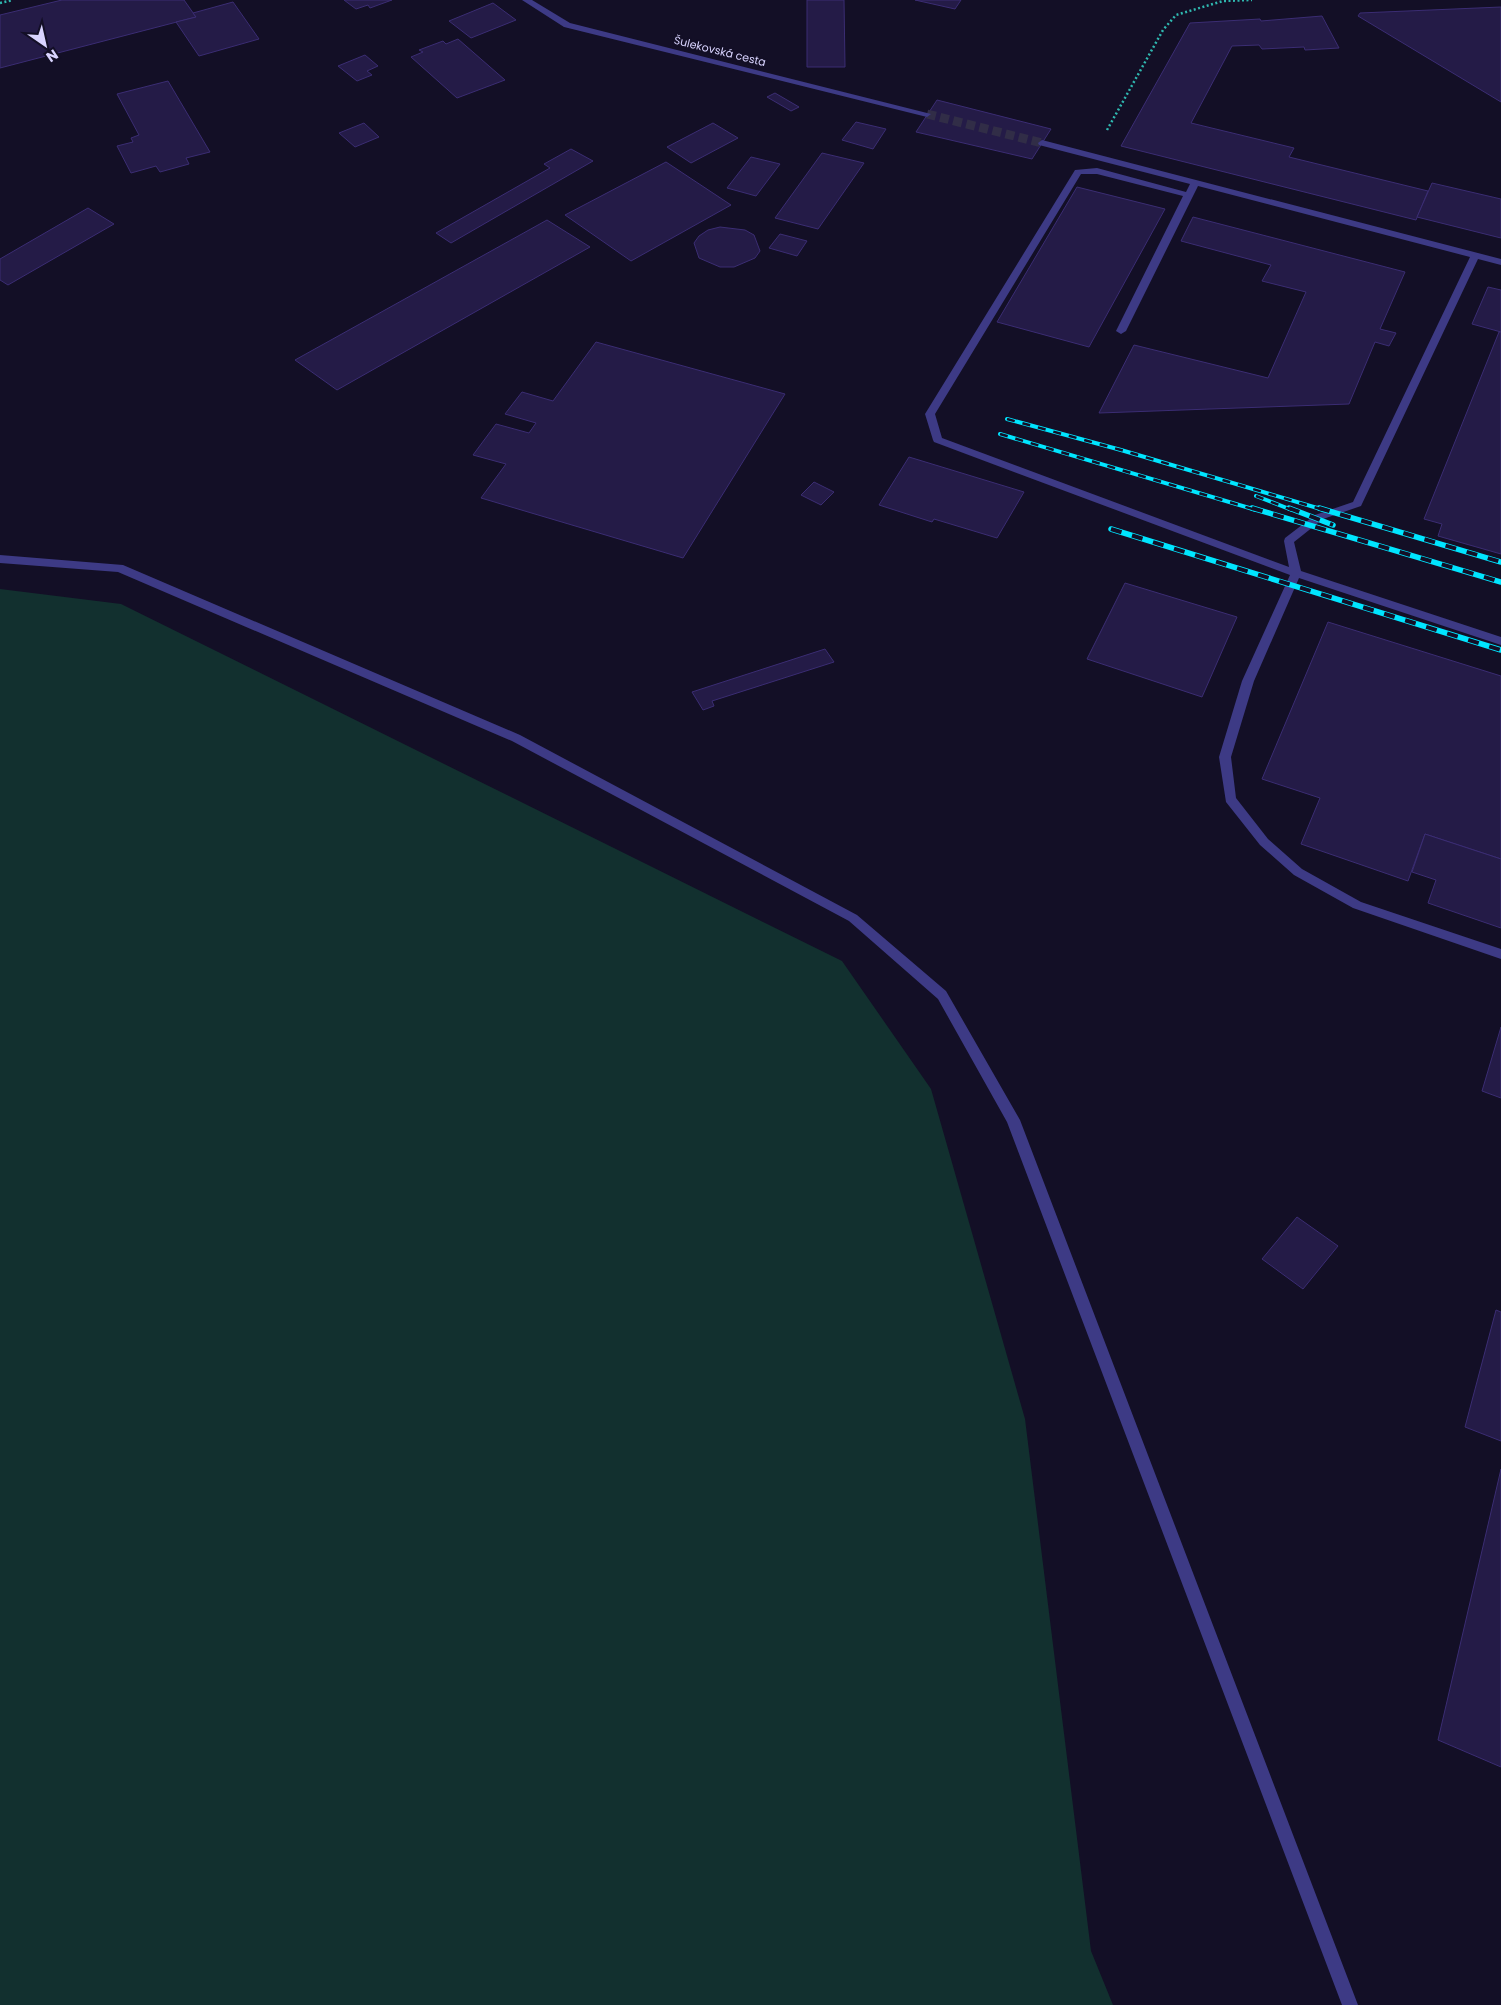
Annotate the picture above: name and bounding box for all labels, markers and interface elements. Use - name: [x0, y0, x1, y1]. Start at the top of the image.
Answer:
- north arrow: [20, 20, 70, 70]
- street label: Šulekovská cesta: [672, 32, 768, 70]
- text: N: [42, 45, 62, 67]

